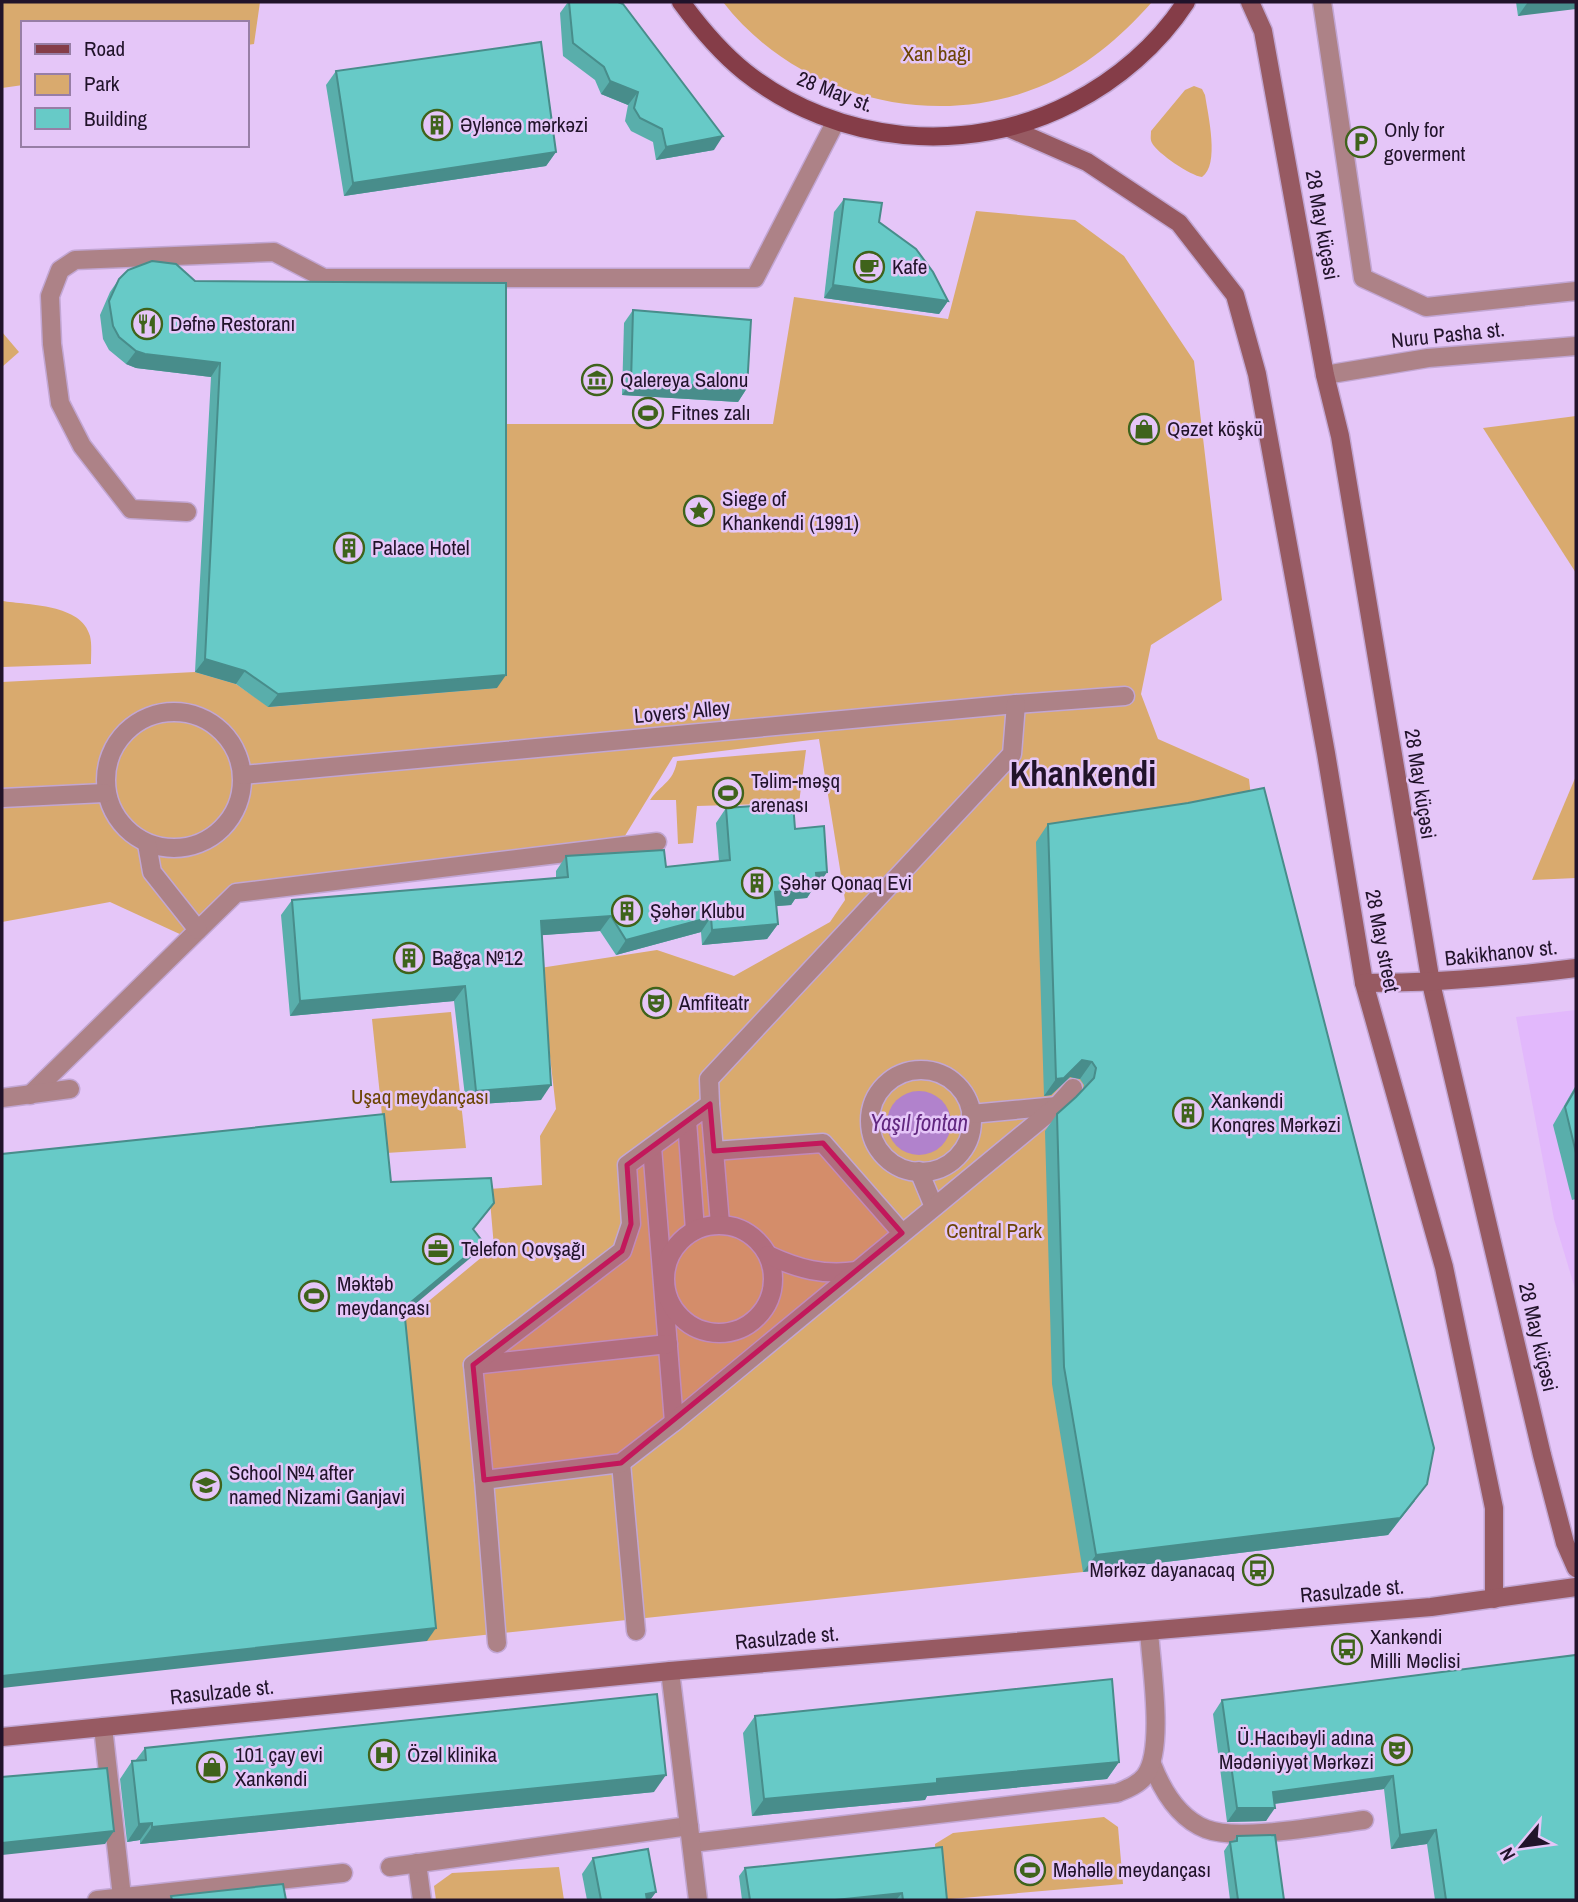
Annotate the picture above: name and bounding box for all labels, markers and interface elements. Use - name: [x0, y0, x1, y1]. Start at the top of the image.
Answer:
- legend: [21, 21, 248, 147]
- text: Road: [84, 34, 125, 63]
- park label: Xan bağı: [903, 39, 971, 68]
- street label: 28 May st.: [793, 64, 877, 119]
- text: Park: [84, 69, 120, 98]
- text: Building: [84, 104, 148, 133]
- building icon: Əyləncə mərkəzi: [420, 108, 454, 142]
- place label: Əyləncə mərkəzi: [460, 110, 588, 139]
- place label: Only for goverment: [1384, 115, 1466, 168]
- parking icon: Only for goverment: [1344, 125, 1378, 159]
- street label: 28 May küçəsi: [1299, 168, 1346, 282]
- cafe icon: Kafe: [852, 250, 886, 284]
- place label: Kafe: [892, 252, 927, 281]
- restaurant icon: Dəfnə Restoranı: [130, 307, 164, 341]
- place label: Dəfnə Restoranı: [170, 309, 295, 338]
- street label: Nuru Pasha st.: [1390, 314, 1506, 355]
- museum icon: Qalereya Salonu: [580, 363, 614, 397]
- place label: Qalereya Salonu: [620, 365, 748, 394]
- sports icon: Fitnes zalı: [631, 396, 665, 430]
- place label: Fitnes zalı: [671, 398, 750, 427]
- shop icon: Qəzet köşkü: [1127, 412, 1161, 446]
- place label: Qəzet köşkü: [1167, 414, 1263, 443]
- place label: Siege of Khankendi (1991): [722, 484, 859, 537]
- place icon: Siege of Khankendi (1991): [682, 494, 716, 528]
- building icon: Palace Hotel: [332, 531, 366, 565]
- place label: Palace Hotel: [372, 533, 470, 562]
- street label: Lovers' Alley: [633, 693, 731, 730]
- street label: 28 May küçəsi: [1397, 727, 1443, 841]
- district label: Khankendi: [1010, 750, 1156, 797]
- place label: Təlim-məşq arenası: [751, 766, 840, 819]
- sports icon: Təlim-məşq arenası: [711, 776, 745, 810]
- building icon: Şəhər Qonaq Evi: [740, 866, 774, 900]
- place label: Şəhər Qonaq Evi: [780, 868, 912, 897]
- street label: 28 May street: [1358, 887, 1407, 995]
- building icon: Şəhər Klubu: [610, 894, 644, 928]
- place label: Şəhər Klubu: [650, 896, 745, 925]
- street label: Bakikhanov st.: [1443, 932, 1559, 973]
- building icon: Bağça №12: [392, 941, 426, 975]
- place label: Bağça №12: [432, 943, 523, 972]
- theatre icon: Amfiteatr: [639, 986, 673, 1020]
- place label: Amfiteatr: [678, 988, 749, 1017]
- park label: Uşaq meydançası: [351, 1082, 489, 1111]
- place label: Xankəndi Konqres Mərkəzi: [1211, 1086, 1341, 1139]
- building icon: Xankəndi Konqres Mərkəzi: [1171, 1096, 1205, 1130]
- water label: Yaşıl fontan: [870, 1107, 968, 1138]
- park label: Central Park: [946, 1216, 1042, 1245]
- office icon: Telefon Qovşağı: [421, 1232, 455, 1266]
- place label: Telefon Qovşağı: [461, 1234, 585, 1263]
- place label: Məktəb meydançası: [337, 1269, 430, 1322]
- sports icon: Məktəb meydançası: [297, 1279, 331, 1313]
- street label: 28 May küçəsi: [1512, 1280, 1565, 1394]
- place label: School №4 after named Nizami Ganjavi: [229, 1458, 405, 1511]
- school or university icon: School №4 after named Nizami Ganjavi: [189, 1468, 223, 1502]
- bus stop icon: Mərkəz dayanacaq: [1241, 1553, 1275, 1587]
- place label: Mərkəz dayanacaq: [1090, 1555, 1235, 1584]
- street label: Rasulzade st.: [1299, 1572, 1405, 1609]
- street label: Rasulzade st.: [734, 1619, 840, 1656]
- place label: Xankəndi Milli Məclisi: [1370, 1622, 1461, 1675]
- bus stop icon: Xankəndi Milli Məclisi: [1330, 1632, 1364, 1666]
- street label: Rasulzade st.: [169, 1672, 275, 1711]
- place label: Ü.Hacıbəyli adına Mədəniyyət Mərkəzi: [1219, 1723, 1374, 1776]
- theatre icon: Ü.Hacıbəyli adına Mədəniyyət Mərkəzi: [1380, 1733, 1414, 1767]
- hospital icon: Özəl klinika: [367, 1738, 401, 1772]
- place label: 101 çay evi Xankəndi: [235, 1740, 323, 1793]
- place label: Özəl klinika: [407, 1740, 497, 1769]
- shop icon: 101 çay evi Xankəndi: [195, 1750, 229, 1784]
- north arrow: [1487, 1811, 1557, 1881]
- text: N: [1493, 1843, 1521, 1865]
- sports icon: Məhəllə meydançası: [1013, 1853, 1047, 1887]
- place label: Məhəllə meydançası: [1053, 1855, 1211, 1884]

